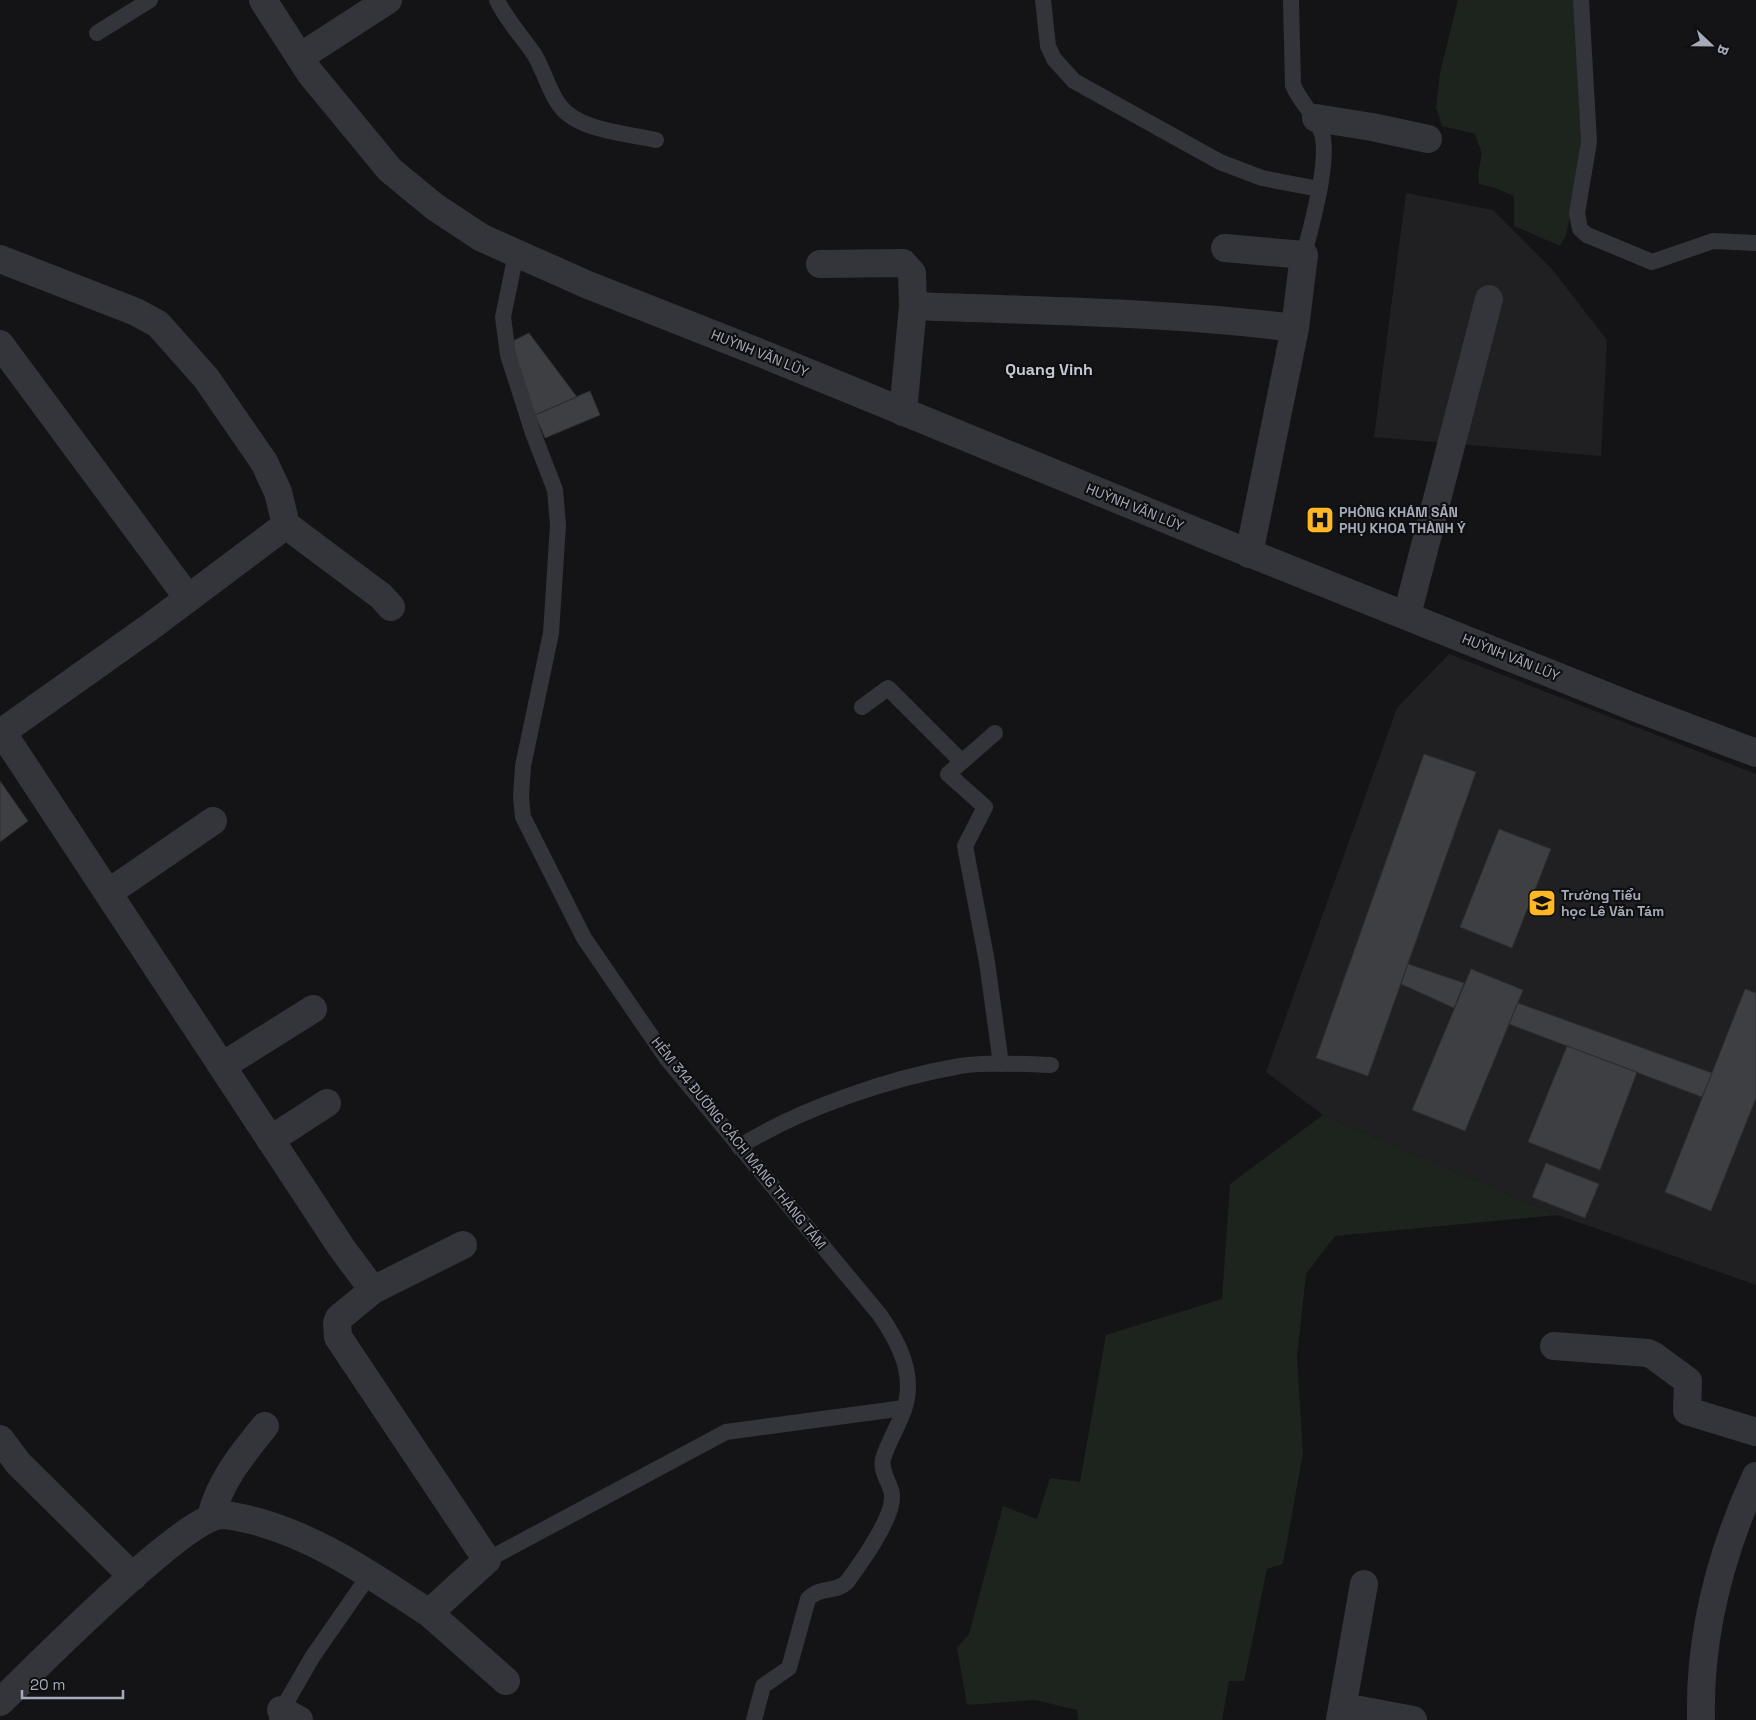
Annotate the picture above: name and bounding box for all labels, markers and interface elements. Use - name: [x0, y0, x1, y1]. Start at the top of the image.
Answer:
- north arrow: [1686, 20, 1736, 70]
- text: B: [1713, 42, 1733, 58]
- street label: HUỲNH VĂN LŨY: [708, 325, 812, 381]
- district label: Quang Vinh: [1005, 359, 1093, 380]
- street label: HUỲNH VĂN LŨY: [1083, 479, 1187, 535]
- place label: PHÒNG KHÁM SẢN PHỤ KHOA THÀNH Ý: [1339, 503, 1466, 537]
- hospital icon: PHÒNG KHÁM SẢN PHỤ KHOA THÀNH Ý: [1305, 505, 1335, 535]
- street label: HUỲNH VĂN LŨY: [1459, 629, 1563, 685]
- place label: Trường Tiểu học Lê Văn Tám: [1561, 886, 1664, 920]
- school or university icon: Trường Tiểu học Lê Văn Tám: [1527, 888, 1557, 918]
- street label: HẺM 314 ĐƯỜNG CÁCH MẠNG THÁNG TÁM: [648, 1033, 830, 1253]
- scale bar: [22, 1668, 124, 1700]
- text: 20 m: [30, 1675, 65, 1694]

